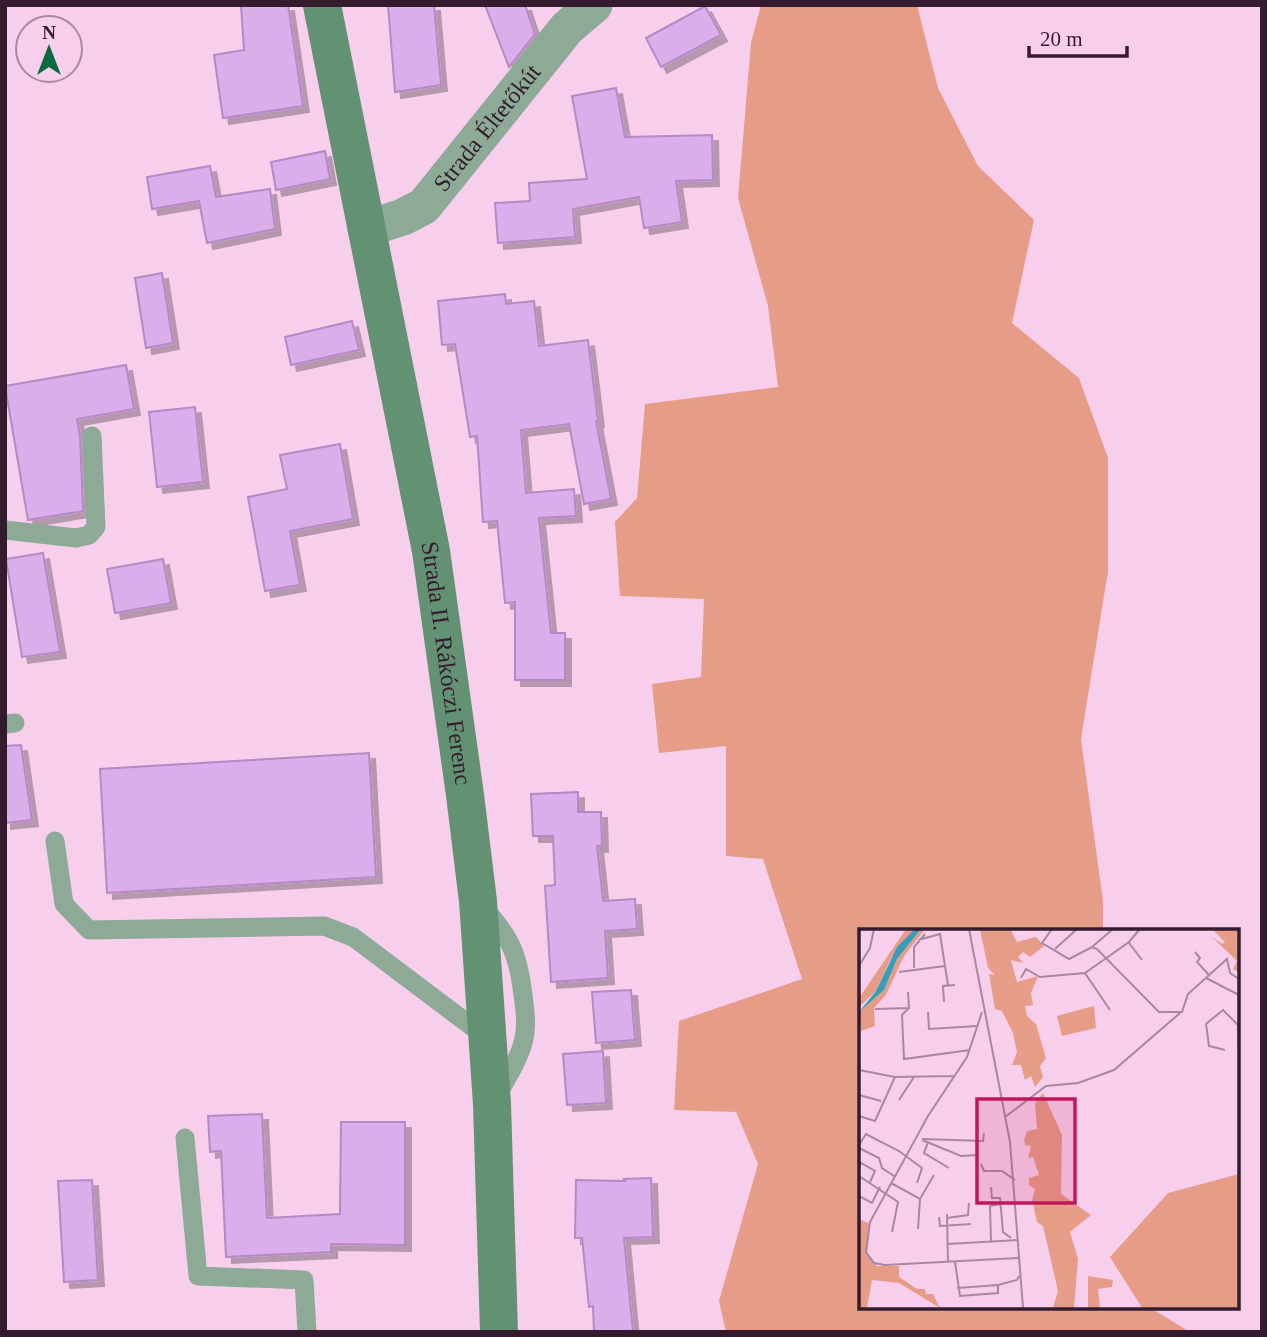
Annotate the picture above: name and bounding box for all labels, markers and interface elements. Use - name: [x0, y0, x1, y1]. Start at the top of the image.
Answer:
- north arrow: [14, 14, 84, 84]
- scale bar: [1029, 14, 1127, 58]
- text: N: [42, 22, 56, 43]
- text: 20 m: [1040, 27, 1083, 51]
- street label: Strada Éltetőkút: [428, 59, 546, 196]
- street label: Strada II. Rákóczi Ferenc: [416, 539, 476, 786]
- inset map: [859, 929, 1239, 1309]

